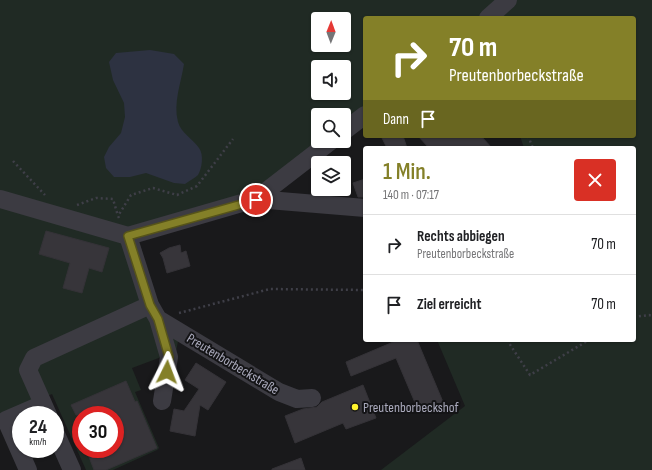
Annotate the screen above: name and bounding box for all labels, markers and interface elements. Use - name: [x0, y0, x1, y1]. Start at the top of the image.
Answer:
- north arrow: [311, 12, 351, 52]
- map controls: [311, 12, 351, 196]
- text: 70 m: [449, 31, 497, 64]
- icon: right: [383, 32, 435, 84]
- button: sound: [311, 60, 351, 100]
- text: Preutenborbeckstraße: [449, 65, 584, 86]
- button: search: [311, 108, 351, 148]
- icon: arrive: [417, 108, 439, 130]
- text: Dann: [383, 110, 409, 129]
- button: layers: [311, 156, 351, 196]
- text: 1 Min.: [383, 157, 431, 186]
- button: close: [574, 159, 616, 201]
- pin: [239, 183, 273, 217]
- text: 140 m · 07:17: [383, 187, 439, 203]
- icon: arrive: [245, 189, 267, 211]
- text: Rechts abbiegen: [417, 227, 505, 246]
- icon: right: [383, 234, 405, 256]
- text: 70 m: [591, 235, 616, 254]
- text: Preutenborbeckstraße: [417, 246, 514, 262]
- icon: arrive: [383, 294, 405, 316]
- text: Ziel erreicht: [417, 295, 481, 314]
- text: 70 m: [591, 295, 616, 314]
- street label: Preutenborbeckstraße: [184, 330, 282, 398]
- position arrow: [146, 351, 188, 393]
- place label: Preutenborbeckshof: [363, 399, 460, 416]
- marker: Preutenborbeckshof: [350, 402, 360, 412]
- speed limit sign: 30: [72, 406, 124, 458]
- text: 24: [29, 415, 47, 439]
- text: km/h: [29, 436, 47, 448]

